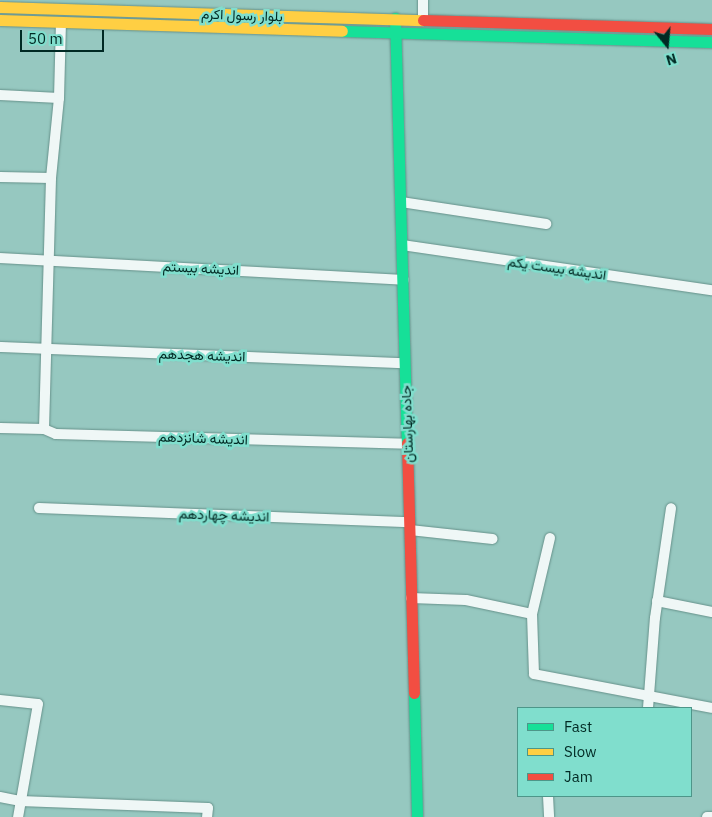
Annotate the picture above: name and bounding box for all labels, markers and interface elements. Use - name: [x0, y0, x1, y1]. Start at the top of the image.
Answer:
- street label: بلوار رسول اکرم: [201, 5, 283, 25]
- scale bar: [22, 20, 106, 52]
- north arrow: [642, 20, 692, 70]
- text: 50 m: [28, 29, 63, 48]
- text: N: [664, 49, 679, 69]
- street label: اندیشه بیست یکم: [507, 253, 607, 283]
- street label: اندیشه بیستم: [162, 258, 240, 278]
- street label: اندیشه هجدهم: [158, 345, 246, 365]
- street label: جاده بهارستان: [397, 385, 417, 463]
- street label: اندیشه شانزدهم: [158, 428, 248, 448]
- street label: اندیشه چهاردهم: [179, 505, 269, 525]
- legend: [517, 707, 692, 797]
- text: Fast: [564, 717, 592, 736]
- text: Slow: [564, 742, 597, 761]
- text: Jam: [564, 767, 593, 786]

